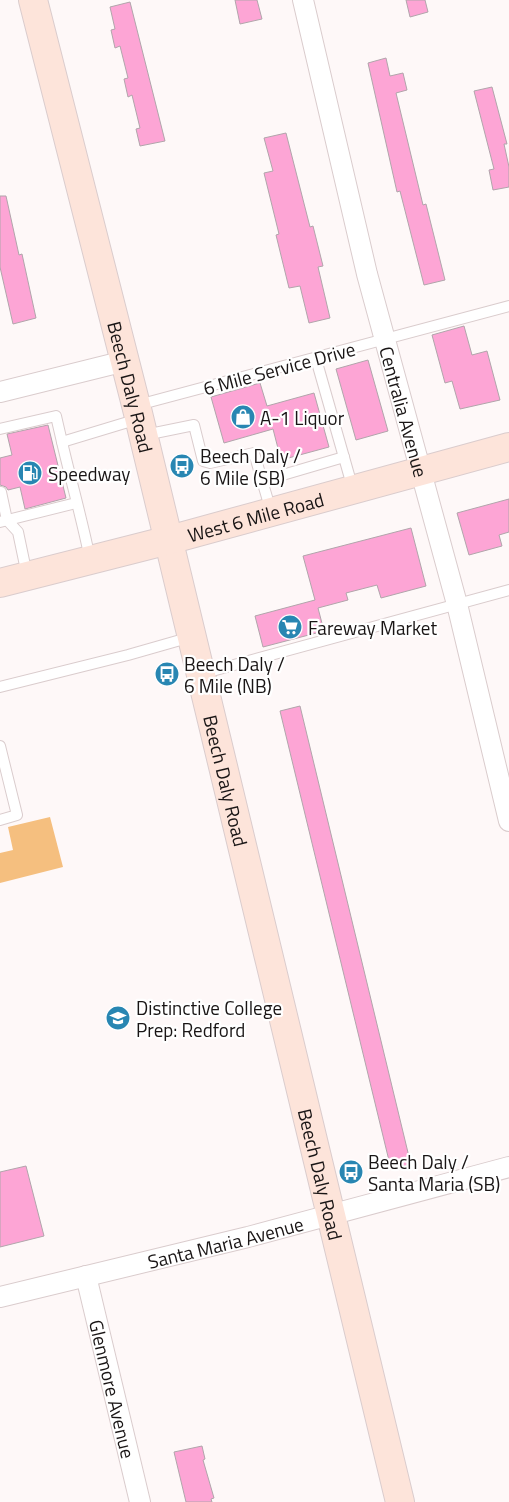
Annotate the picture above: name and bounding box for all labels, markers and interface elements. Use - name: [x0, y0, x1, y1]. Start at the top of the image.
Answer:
- street label: Beech Daly Road: [101, 318, 161, 455]
- street label: 6 Mile Service Drive: [200, 334, 358, 402]
- street label: Centralia Avenue: [373, 343, 436, 480]
- place label: A-1 Liquor: [260, 403, 345, 432]
- shop icon: A-1 Liquor: [230, 404, 256, 430]
- place label: Beech Daly / 6 Mile (SB): [200, 441, 301, 492]
- bus stop icon: Beech Daly / 6 Mile (SB): [169, 453, 195, 479]
- place label: Speedway: [48, 459, 131, 488]
- fuel station icon: Speedway: [17, 460, 43, 486]
- street label: West 6 Mile Road: [184, 484, 327, 549]
- place label: Fareway Market: [308, 613, 437, 642]
- supermarket icon: Fareway Market: [277, 614, 303, 640]
- place label: Beech Daly / 6 Mile (NB): [184, 649, 285, 700]
- bus stop icon: Beech Daly / 6 Mile (NB): [154, 661, 180, 687]
- street label: Beech Daly Road: [197, 712, 256, 849]
- place label: Distinctive College Prep: Redford: [136, 993, 282, 1044]
- school or university icon: Distinctive College Prep: Redford: [105, 1005, 131, 1031]
- street label: Beech Daly Road: [291, 1105, 351, 1243]
- place label: Beech Daly / Santa Maria (SB): [368, 1147, 500, 1198]
- bus stop icon: Beech Daly / Santa Maria (SB): [338, 1159, 364, 1185]
- street label: Santa Maria Avenue: [144, 1208, 307, 1275]
- street label: Glenmore Avenue: [82, 1317, 144, 1461]

